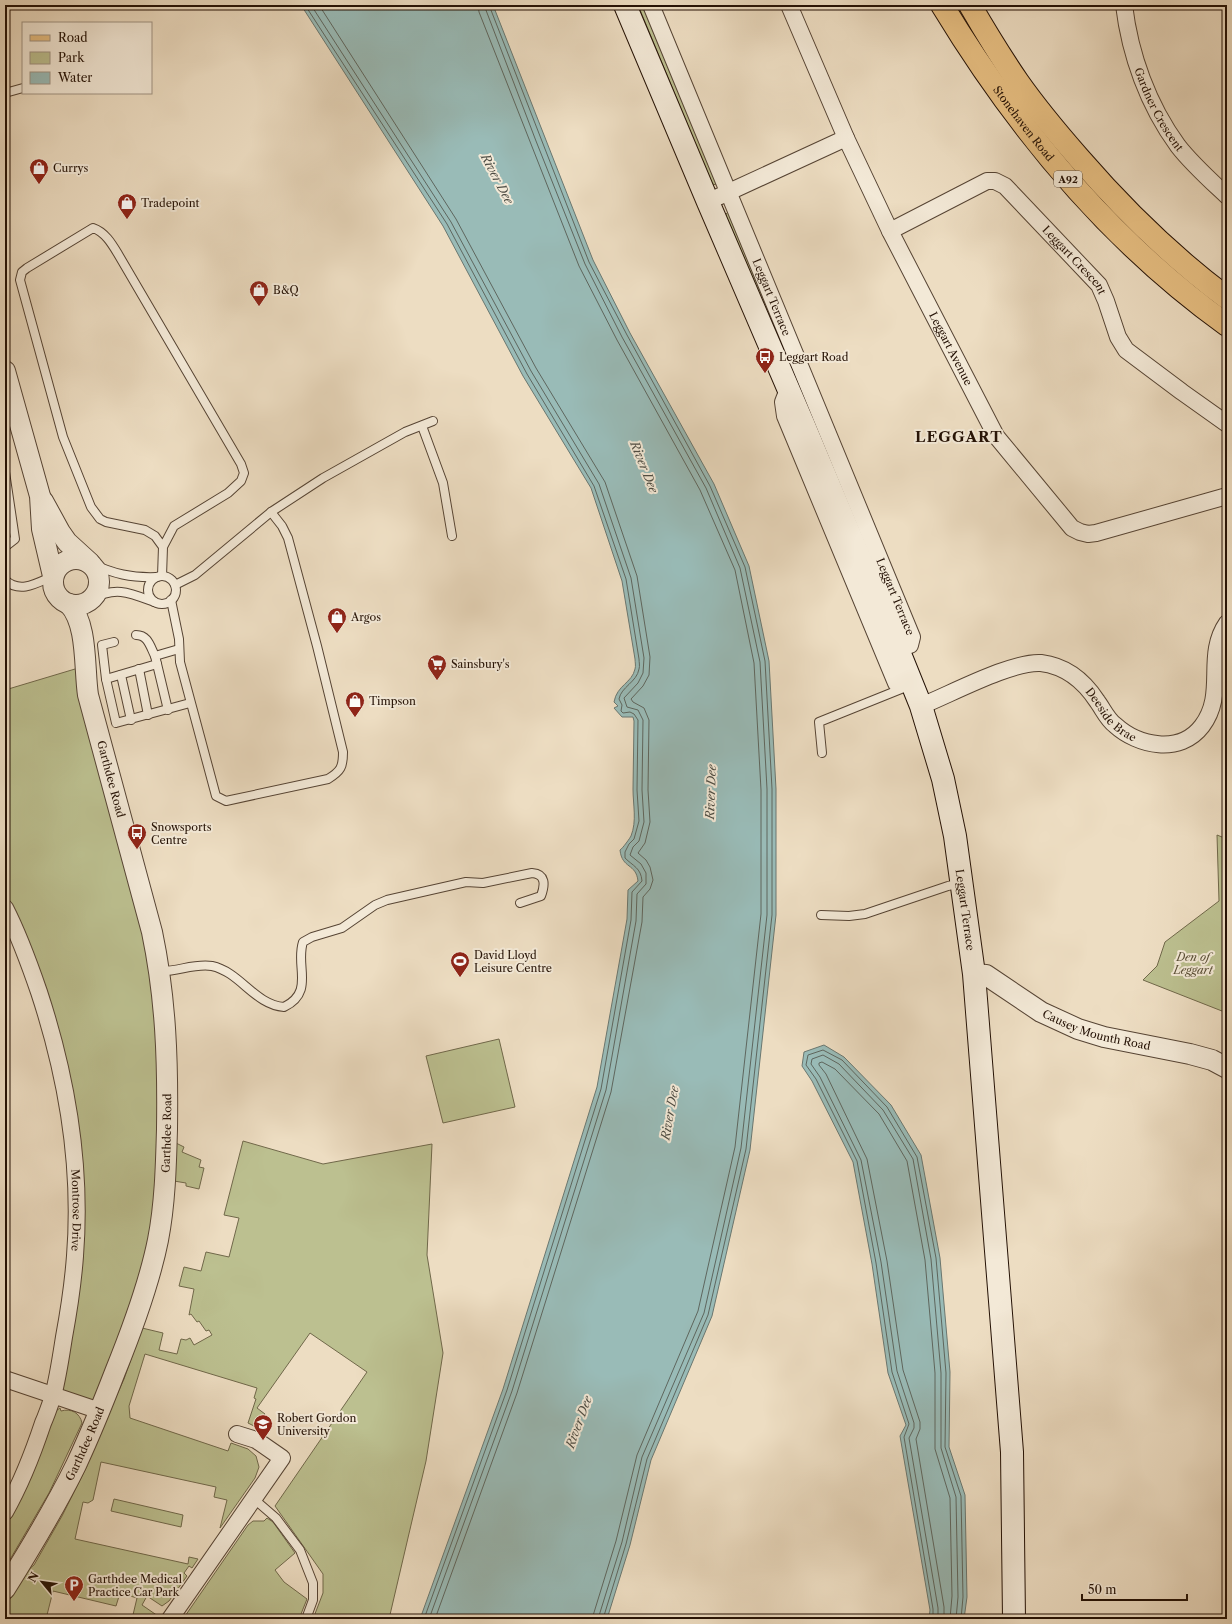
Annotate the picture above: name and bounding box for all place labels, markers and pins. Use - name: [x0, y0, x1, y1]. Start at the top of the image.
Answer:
- shop icon: Currys: [28, 157, 50, 185]
- place label: Currys: [53, 161, 88, 175]
- shop icon: Tradepoint: [116, 192, 138, 220]
- place label: Tradepoint: [141, 196, 200, 210]
- shop icon: B&Q: [248, 279, 270, 307]
- place label: B&Q: [273, 283, 299, 297]
- bus stop icon: Leggart Road: [754, 346, 776, 374]
- place label: Leggart Road: [779, 350, 849, 364]
- shop icon: Argos: [326, 606, 348, 634]
- place label: Argos: [350, 610, 381, 624]
- supermarket icon: Sainsbury's: [426, 653, 448, 681]
- place label: Sainsbury's: [451, 657, 510, 671]
- shop icon: Timpson: [344, 690, 366, 718]
- place label: Timpson: [369, 694, 416, 708]
- place label: Snowsports Centre: [151, 820, 212, 847]
- bus stop icon: Snowsports Centre: [126, 822, 148, 850]
- place label: David Lloyd Leisure Centre: [474, 948, 552, 975]
- sports icon: David Lloyd Leisure Centre: [449, 950, 471, 978]
- place label: Robert Gordon University: [277, 1411, 356, 1438]
- school or university icon: Robert Gordon University: [252, 1413, 274, 1441]
- place label: Garthdee Medical Practice Car Park: [88, 1572, 183, 1599]
- parking icon: Garthdee Medical Practice Car Park: [63, 1574, 85, 1602]

